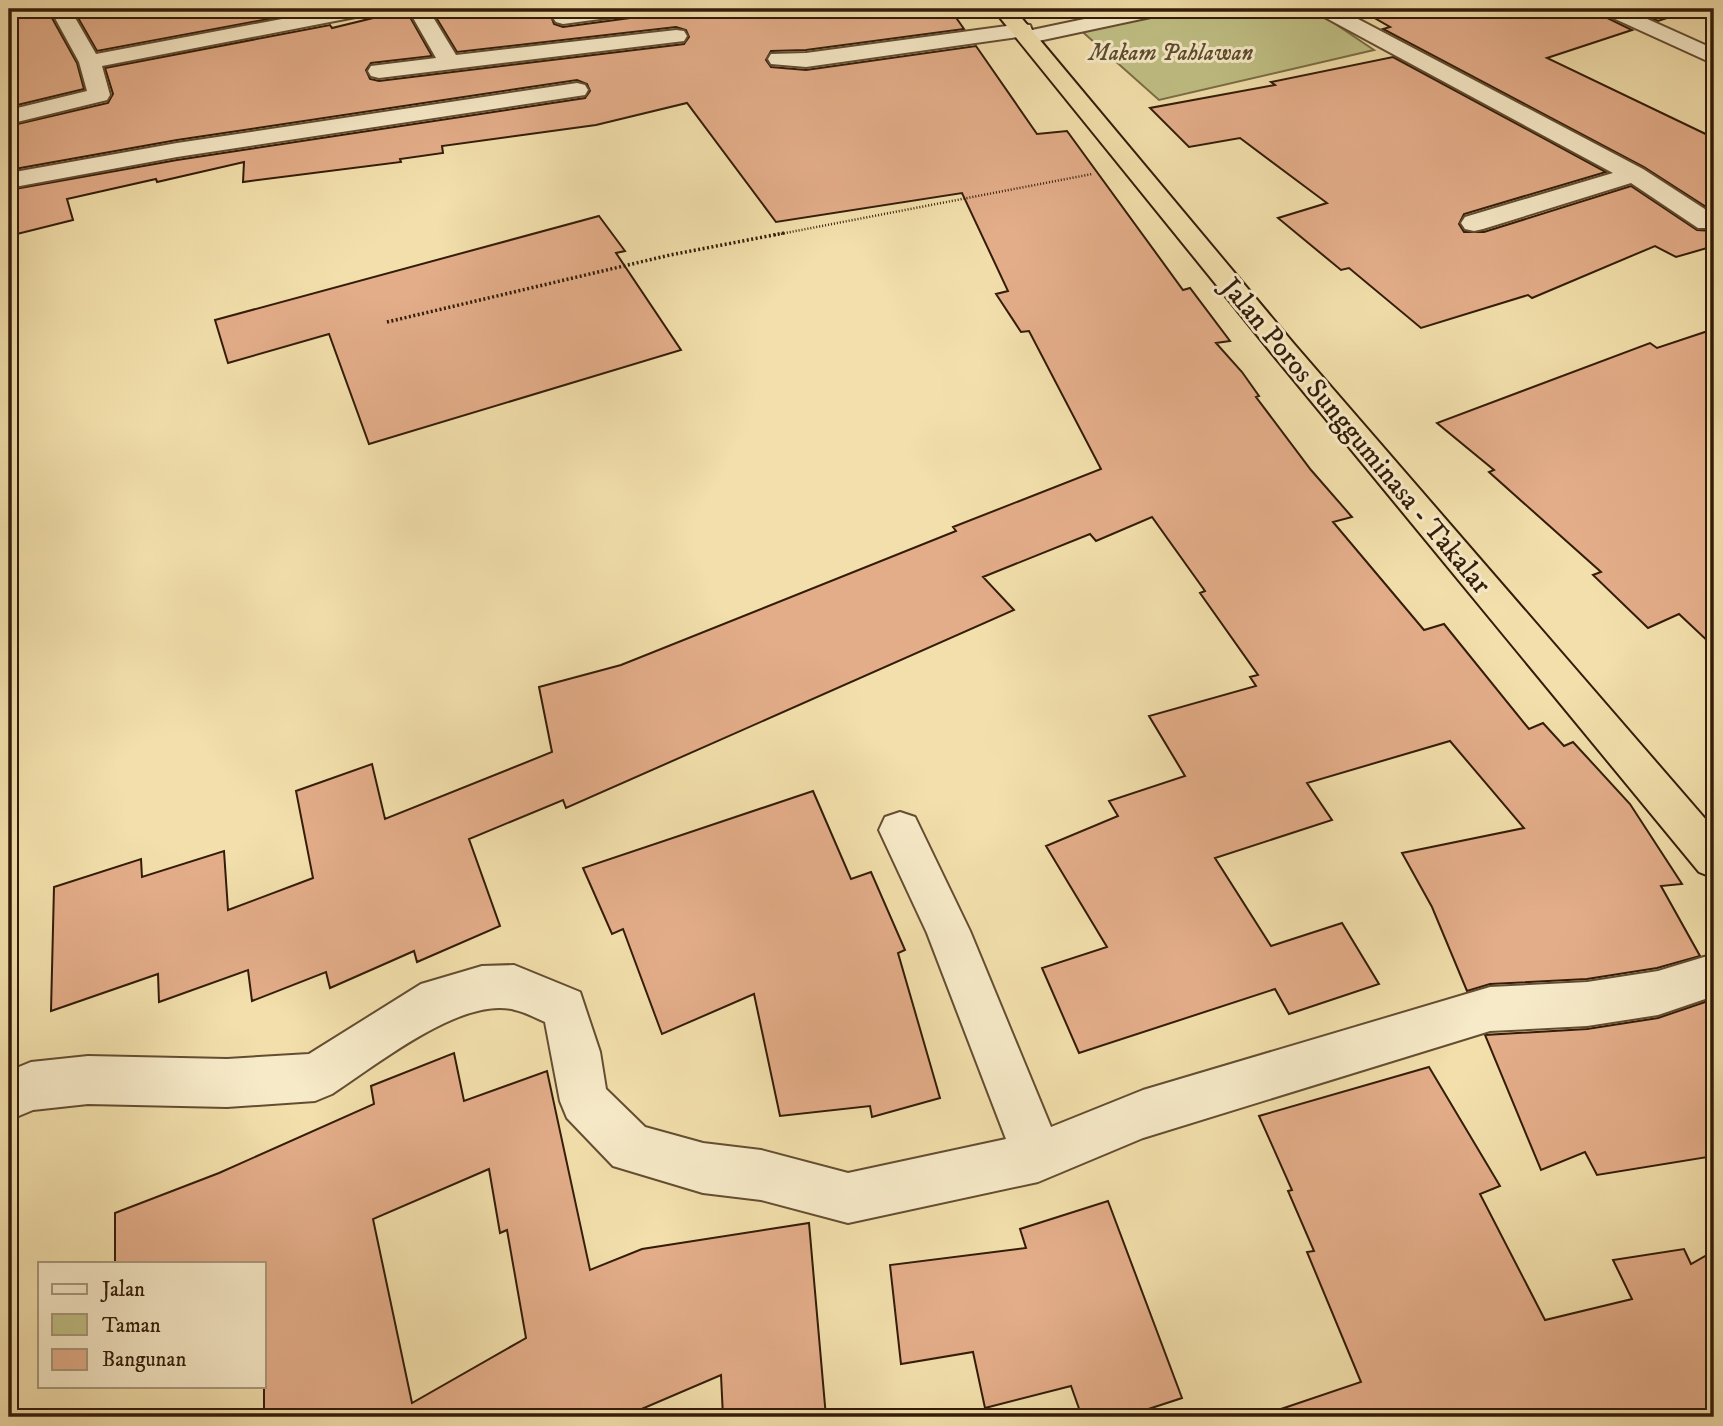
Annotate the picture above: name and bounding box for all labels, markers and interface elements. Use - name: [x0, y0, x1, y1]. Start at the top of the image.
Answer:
- park label: Makam Pahlawan: [1087, 39, 1254, 68]
- street label: Jalan Poros Sungguminasa - Takalar: [1211, 268, 1499, 602]
- legend: [38, 1262, 266, 1388]
- text: Jalan: [100, 1277, 145, 1303]
- text: Taman: [102, 1313, 161, 1339]
- text: Bangunan: [102, 1347, 186, 1373]

